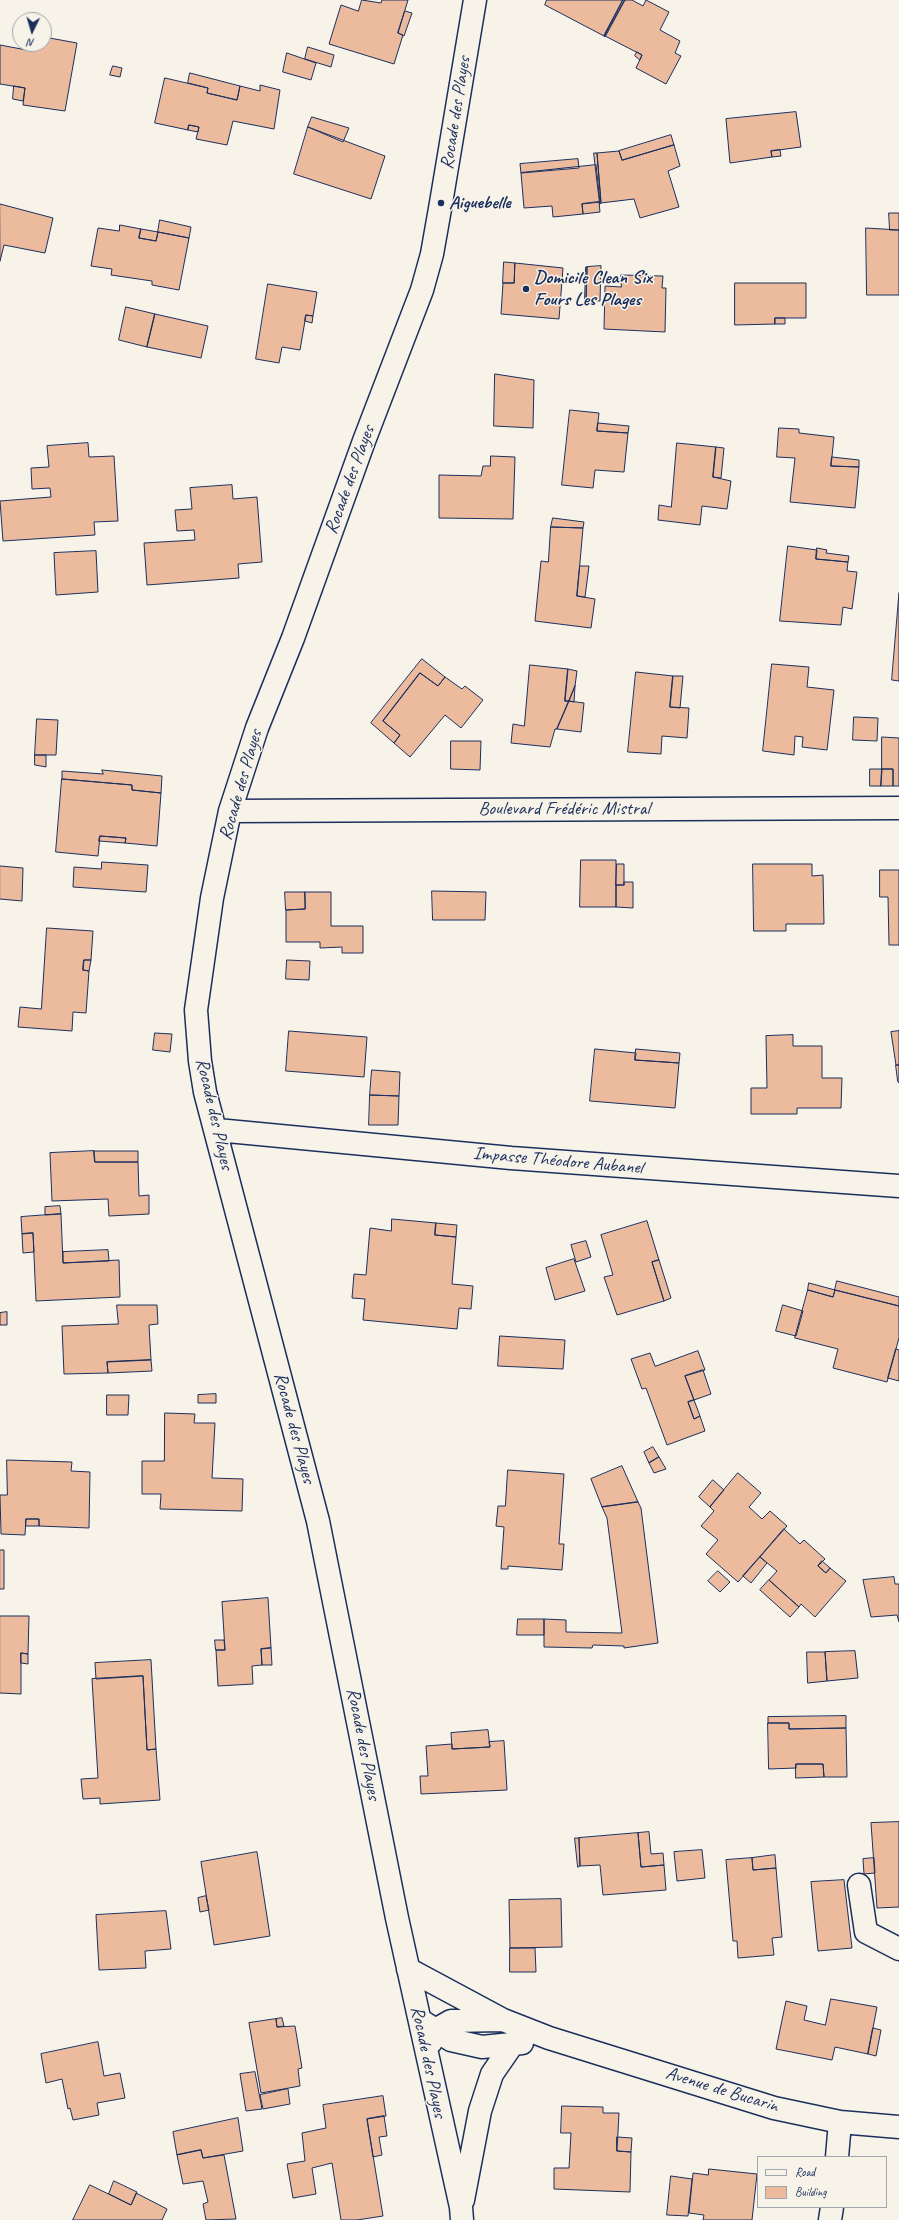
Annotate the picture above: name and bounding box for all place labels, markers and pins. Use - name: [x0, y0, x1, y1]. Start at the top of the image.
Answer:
- place label: Aiguebelle: [449, 192, 511, 214]
- marker: Aiguebelle: [436, 198, 446, 208]
- place label: Domicile Clean Six Fours Les Plages: [534, 267, 652, 311]
- marker: Domicile Clean Six Fours Les Plages: [521, 284, 531, 294]

